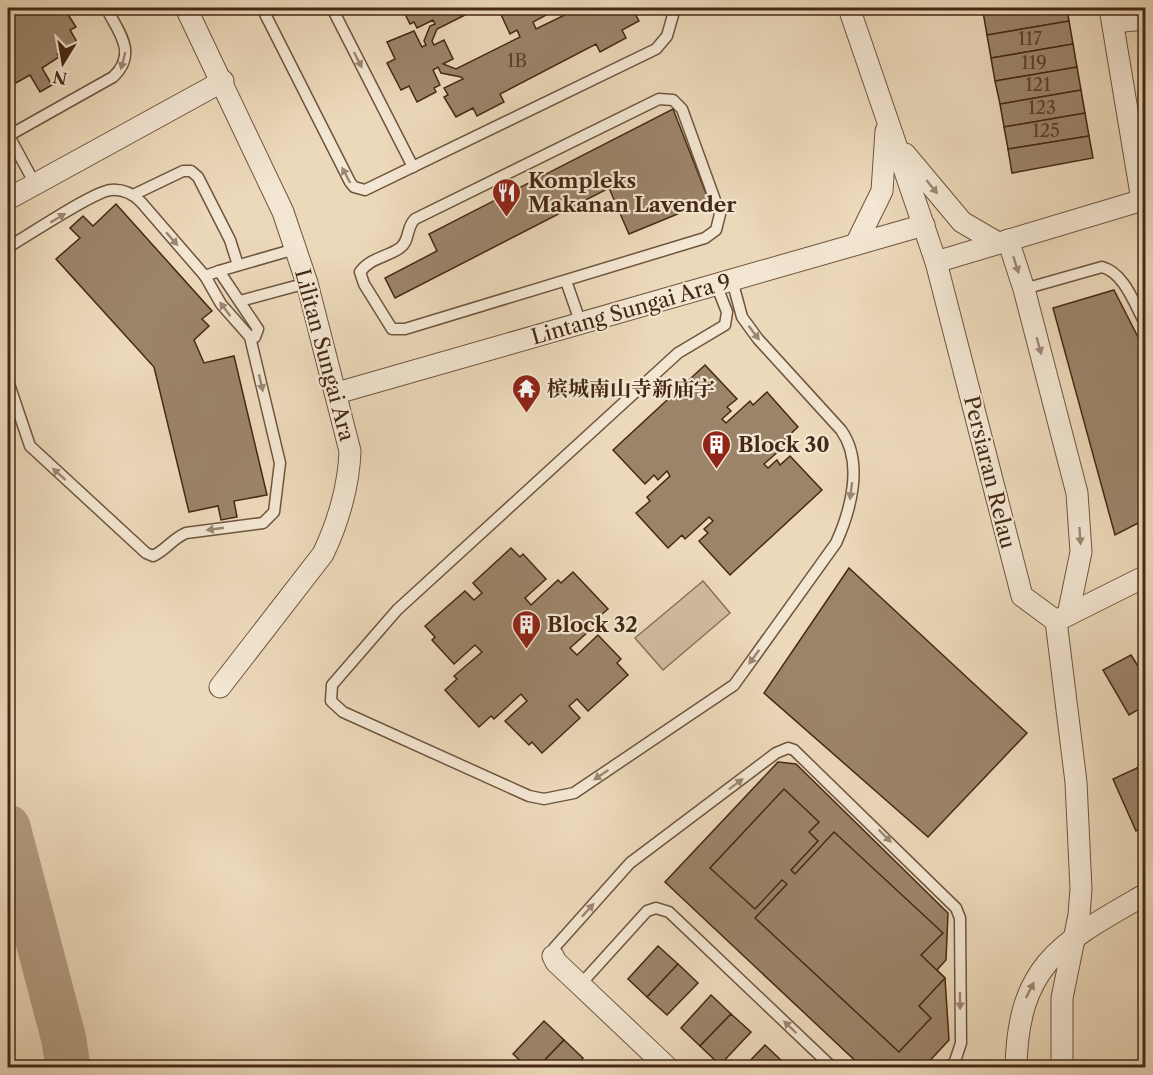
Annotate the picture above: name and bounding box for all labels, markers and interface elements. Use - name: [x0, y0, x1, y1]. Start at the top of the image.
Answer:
- house number: 117: [1018, 28, 1042, 50]
- north arrow: [33, 33, 93, 93]
- house number: 1B: [507, 50, 527, 72]
- one-way arrow: [354, 51, 363, 68]
- one-way arrow: [118, 52, 127, 70]
- house number: 119: [1021, 52, 1047, 74]
- text: N: [51, 67, 69, 89]
- house number: 121: [1025, 74, 1051, 96]
- house number: 123: [1028, 97, 1056, 119]
- house number: 125: [1032, 120, 1060, 142]
- one-way arrow: [341, 166, 351, 183]
- place label: Kompleks Makanan Lavender: [528, 168, 737, 217]
- restaurant icon: Kompleks Makanan Lavender: [491, 176, 523, 218]
- one-way arrow: [926, 179, 939, 195]
- one-way arrow: [50, 212, 66, 223]
- one-way arrow: [165, 231, 179, 246]
- one-way arrow: [1012, 256, 1022, 274]
- street label: Lilitan Sungai Ara: [290, 266, 360, 445]
- street label: Lintang Sungai Ara 9: [528, 269, 734, 349]
- one-way arrow: [219, 301, 231, 317]
- one-way arrow: [747, 325, 759, 340]
- one-way arrow: [1035, 337, 1044, 355]
- temple icon: 槟城南山寺新庙宇: [510, 372, 542, 414]
- one-way arrow: [257, 374, 266, 393]
- place label: 槟城南山寺新庙宇: [547, 376, 715, 401]
- street label: Persiaran Relau: [959, 393, 1021, 551]
- building icon: Block 30: [701, 428, 733, 470]
- place label: Block 30: [738, 432, 830, 457]
- one-way arrow: [52, 467, 67, 481]
- one-way arrow: [846, 482, 855, 501]
- one-way arrow: [206, 525, 225, 534]
- one-way arrow: [1075, 527, 1084, 546]
- building icon: Block 32: [510, 608, 542, 650]
- place label: Block 32: [547, 612, 638, 637]
- one-way arrow: [748, 649, 760, 665]
- one-way arrow: [593, 769, 609, 780]
- one-way arrow: [727, 778, 743, 790]
- one-way arrow: [877, 828, 891, 842]
- one-way arrow: [581, 903, 594, 918]
- one-way arrow: [1024, 981, 1034, 999]
- one-way arrow: [956, 991, 965, 1010]
- one-way arrow: [783, 1020, 798, 1034]

